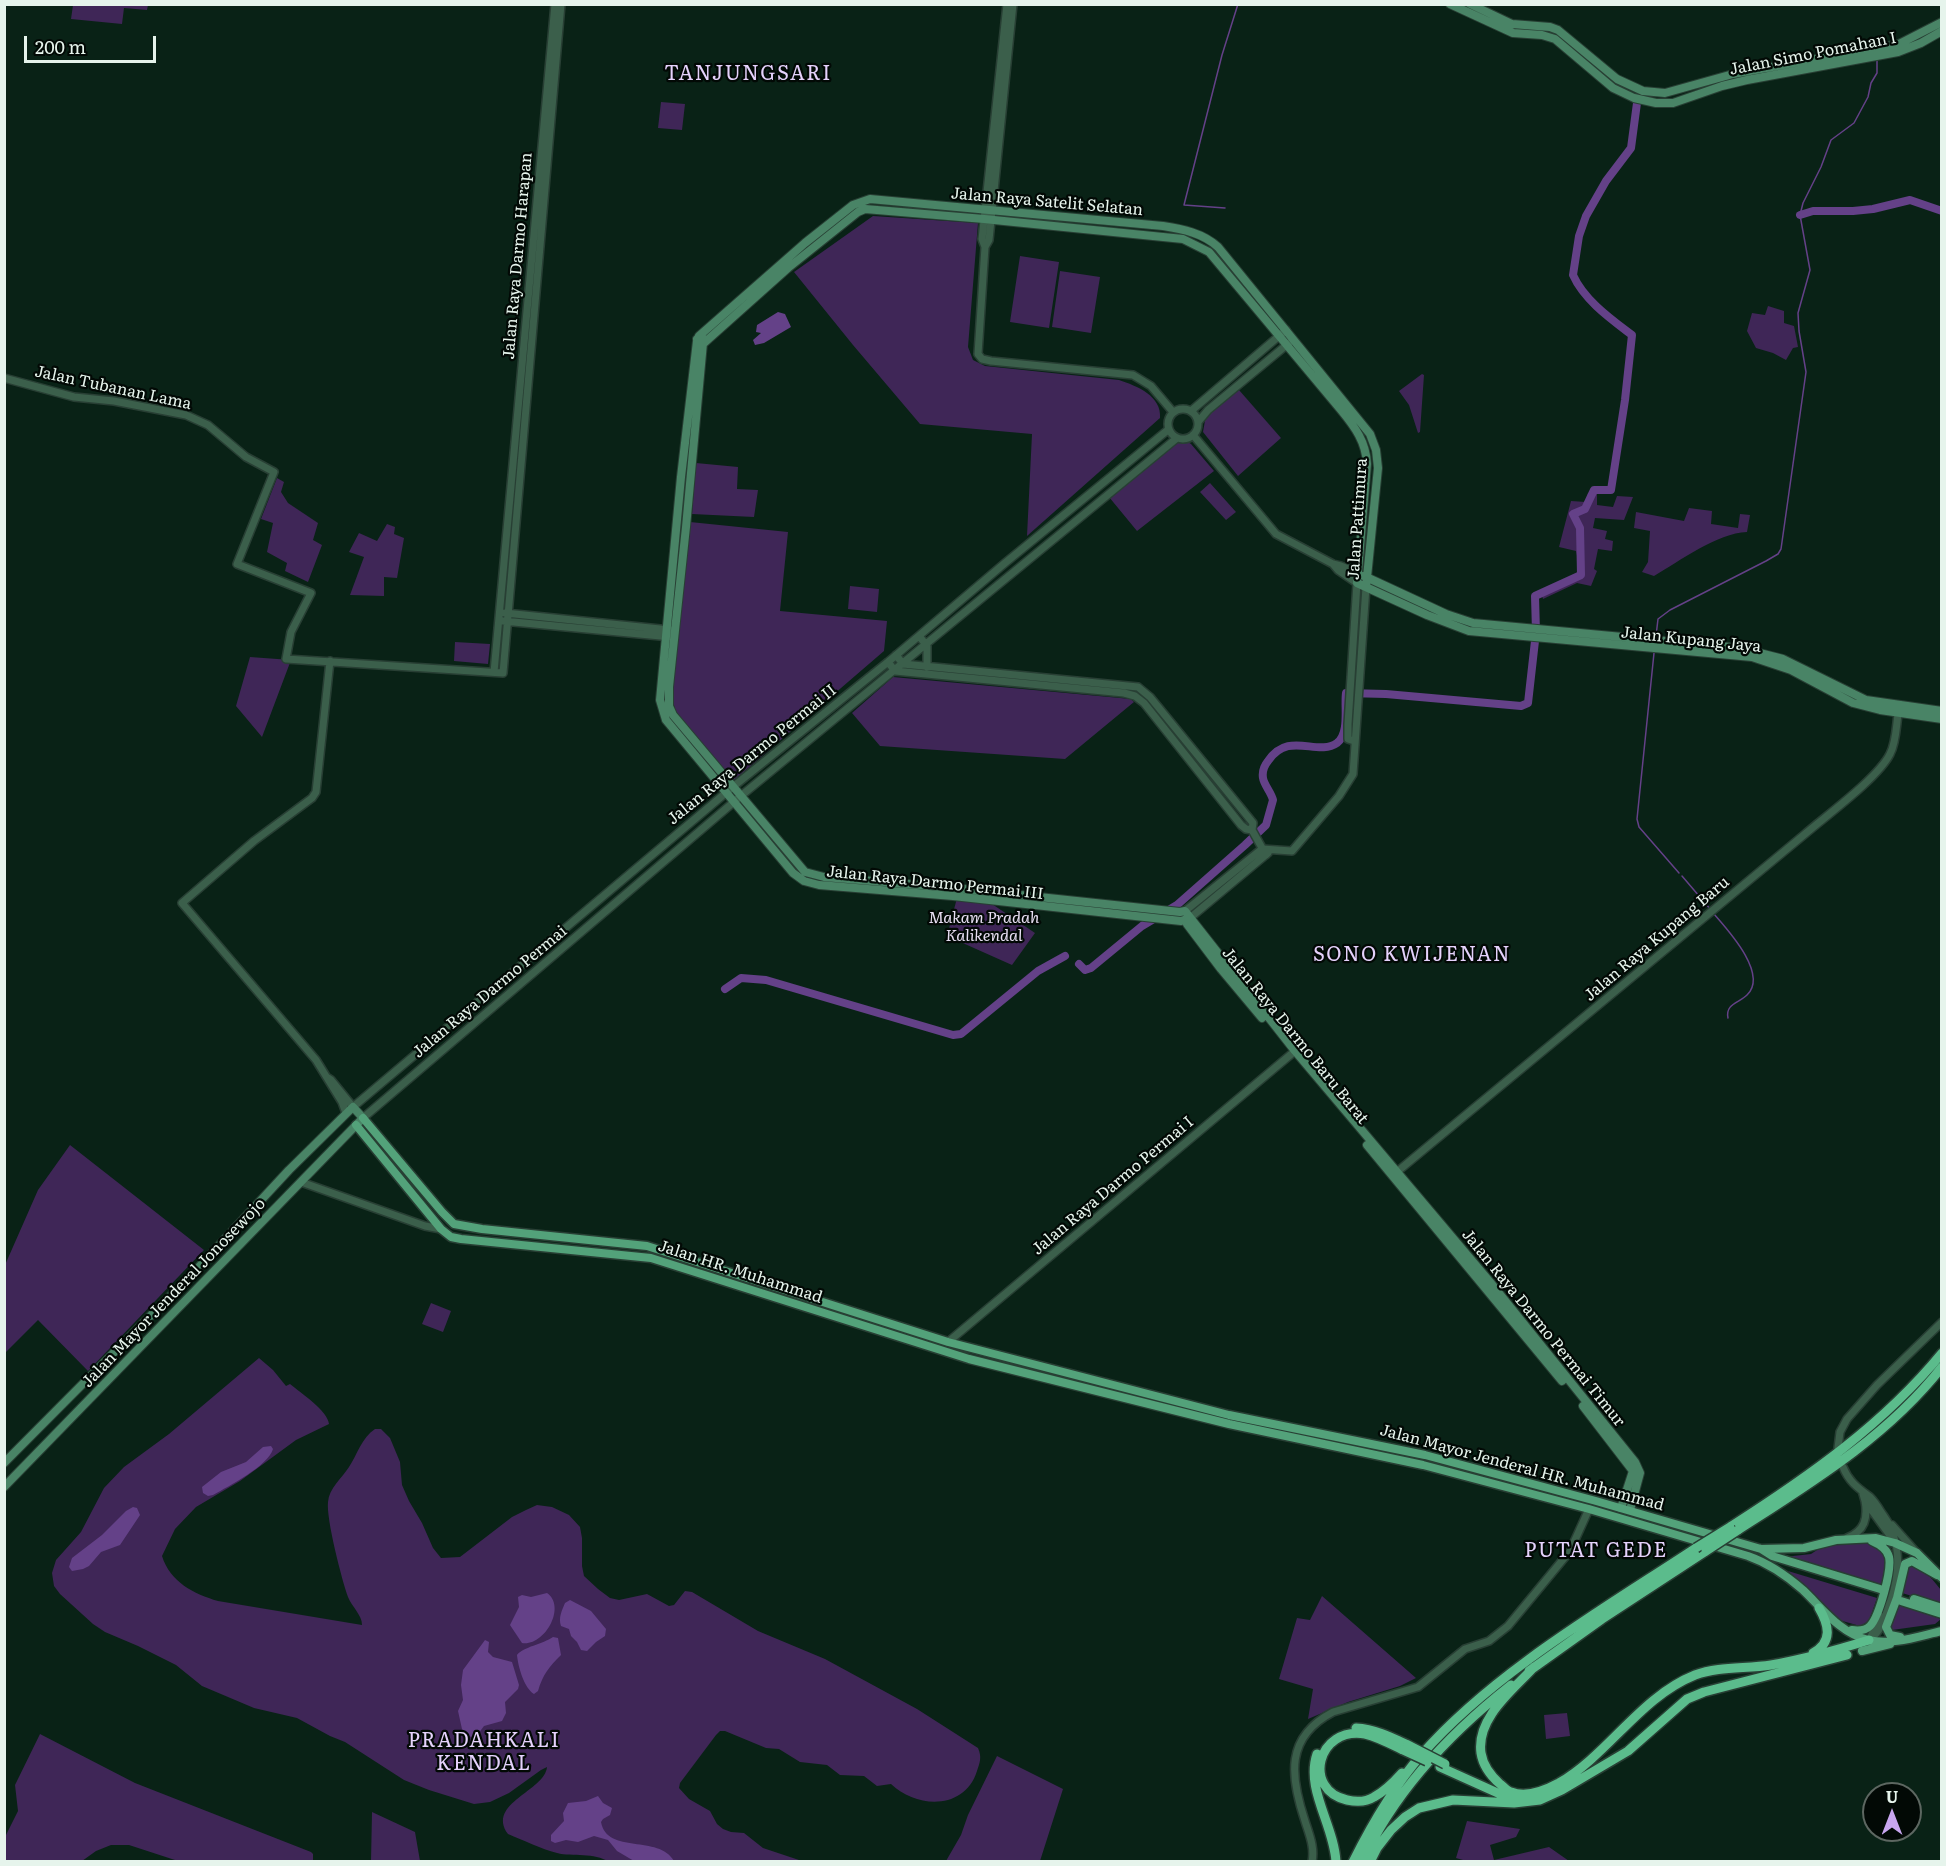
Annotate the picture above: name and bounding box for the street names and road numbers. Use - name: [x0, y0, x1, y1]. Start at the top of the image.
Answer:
- street label: Jalan Simo Pomahan I: [1728, 28, 1898, 80]
- street label: Jalan Raya Darmo Harapan: [499, 152, 537, 360]
- street label: Jalan Raya Satelit Selatan: [950, 184, 1144, 220]
- street label: Jalan Tubanan Lama: [33, 362, 193, 414]
- street label: Jalan Pattimura: [1344, 457, 1372, 581]
- street label: Jalan Kupang Jaya: [1620, 623, 1762, 657]
- street label: Jalan Raya Darmo Permai II: [664, 681, 840, 829]
- street label: Jalan Raya Darmo Permai III: [825, 862, 1045, 904]
- street label: Jalan Raya Kupang Baru: [1580, 873, 1734, 1005]
- street label: Jalan Raya Darmo Permai: [409, 922, 571, 1062]
- street label: Jalan Raya Darmo Baru Barat: [1218, 944, 1372, 1128]
- street label: Jalan Raya Darmo Permai I: [1028, 1113, 1198, 1259]
- street label: Jalan Mayor Jenderal Jonosewojo: [78, 1194, 270, 1392]
- street label: Jalan Raya Darmo Permai Timur: [1457, 1225, 1629, 1431]
- street label: Jalan HR. Muhammad: [655, 1236, 825, 1308]
- street label: Jalan Mayor Jenderal HR. Muhammad: [1378, 1421, 1666, 1515]

